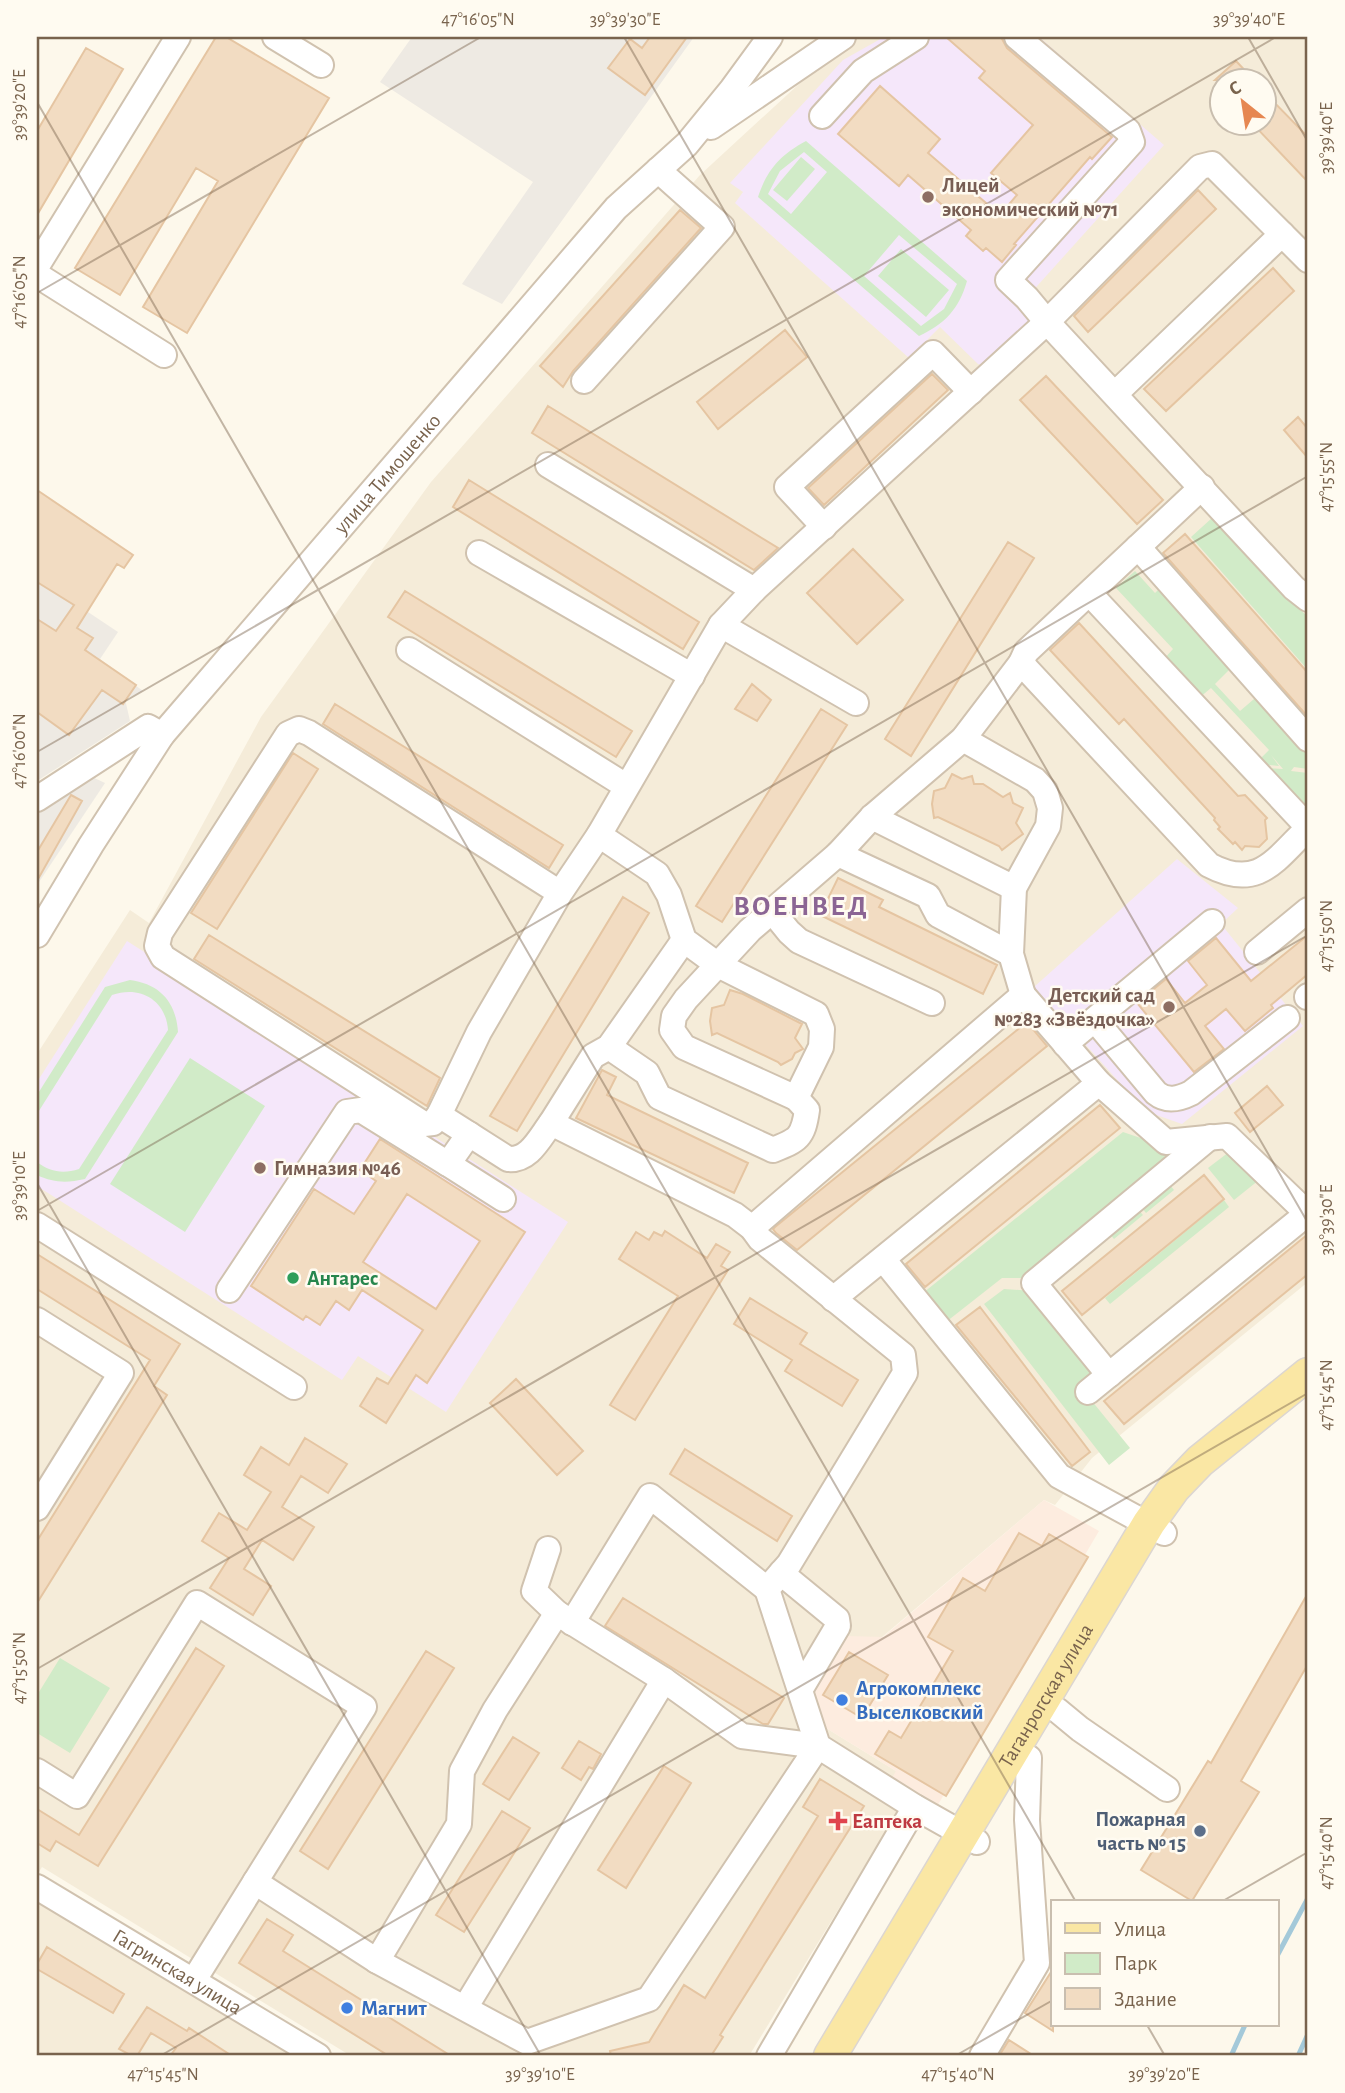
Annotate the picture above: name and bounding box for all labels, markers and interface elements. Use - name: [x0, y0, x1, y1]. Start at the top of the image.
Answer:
- text: 47°16'05"N: [441, 11, 515, 29]
- text: 39°39'30"E: [590, 11, 661, 29]
- text: 39°39'40"E: [1213, 11, 1285, 29]
- north arrow: [1208, 66, 1278, 136]
- text: 39°39'20"E: [11, 69, 29, 141]
- text: С: [1226, 78, 1245, 99]
- text: 39°39'40"E: [1318, 102, 1336, 174]
- place label: Лицей экономический №71: [942, 175, 1119, 220]
- marker: Лицей экономический №71: [920, 189, 936, 205]
- text: 47°16'05"N: [11, 255, 29, 329]
- street label: улица Тимошенко: [330, 410, 445, 539]
- text: 47°15'55"N: [1318, 442, 1336, 512]
- text: 47°16'00"N: [11, 713, 29, 789]
- district label: ВОЕНВЕД: [733, 893, 869, 921]
- text: 47°15'50"N: [1318, 900, 1336, 972]
- place label: Детский сад №283 «Звёздочка»: [994, 985, 1155, 1030]
- marker: Детский сад №283 «Звёздочка»: [1161, 999, 1177, 1015]
- text: 39°39'10"E: [11, 1151, 29, 1221]
- place label: Гимназия №46: [274, 1158, 401, 1179]
- marker: Гимназия №46: [252, 1160, 268, 1176]
- text: 39°39'30"E: [1318, 1184, 1336, 1255]
- place label: Антарес: [307, 1268, 378, 1289]
- marker: Антарес: [285, 1270, 301, 1286]
- text: 47°15'45"N: [1318, 1359, 1336, 1431]
- street label: Таганрогская улица: [995, 1620, 1097, 1771]
- text: 47°15'50"N: [11, 1632, 29, 1704]
- place label: Агрокомплекс Выселковский: [856, 1678, 984, 1723]
- marker: Агрокомплекс Выселковский: [834, 1692, 850, 1708]
- place label: Пожарная часть № 15: [1095, 1809, 1186, 1854]
- place label: Еаптека: [852, 1811, 922, 1832]
- marker: Еаптека: [830, 1813, 846, 1829]
- text: 47°15'40"N: [1318, 1816, 1336, 1890]
- marker: Пожарная часть № 15: [1192, 1823, 1208, 1839]
- legend: [1051, 1900, 1278, 2026]
- text: Улица: [1114, 1919, 1167, 1940]
- street label: Гагринская улица: [109, 1925, 246, 2019]
- text: Парк: [1114, 1953, 1158, 1974]
- text: Здание: [1114, 1989, 1177, 2010]
- place label: Магнит: [361, 1998, 427, 2019]
- marker: Магнит: [339, 2000, 355, 2016]
- text: 47°15'45"N: [127, 2066, 199, 2084]
- text: 39°39'10"E: [505, 2066, 575, 2084]
- text: 47°15'40"N: [921, 2066, 995, 2084]
- text: 39°39'20"E: [1128, 2066, 1200, 2084]

